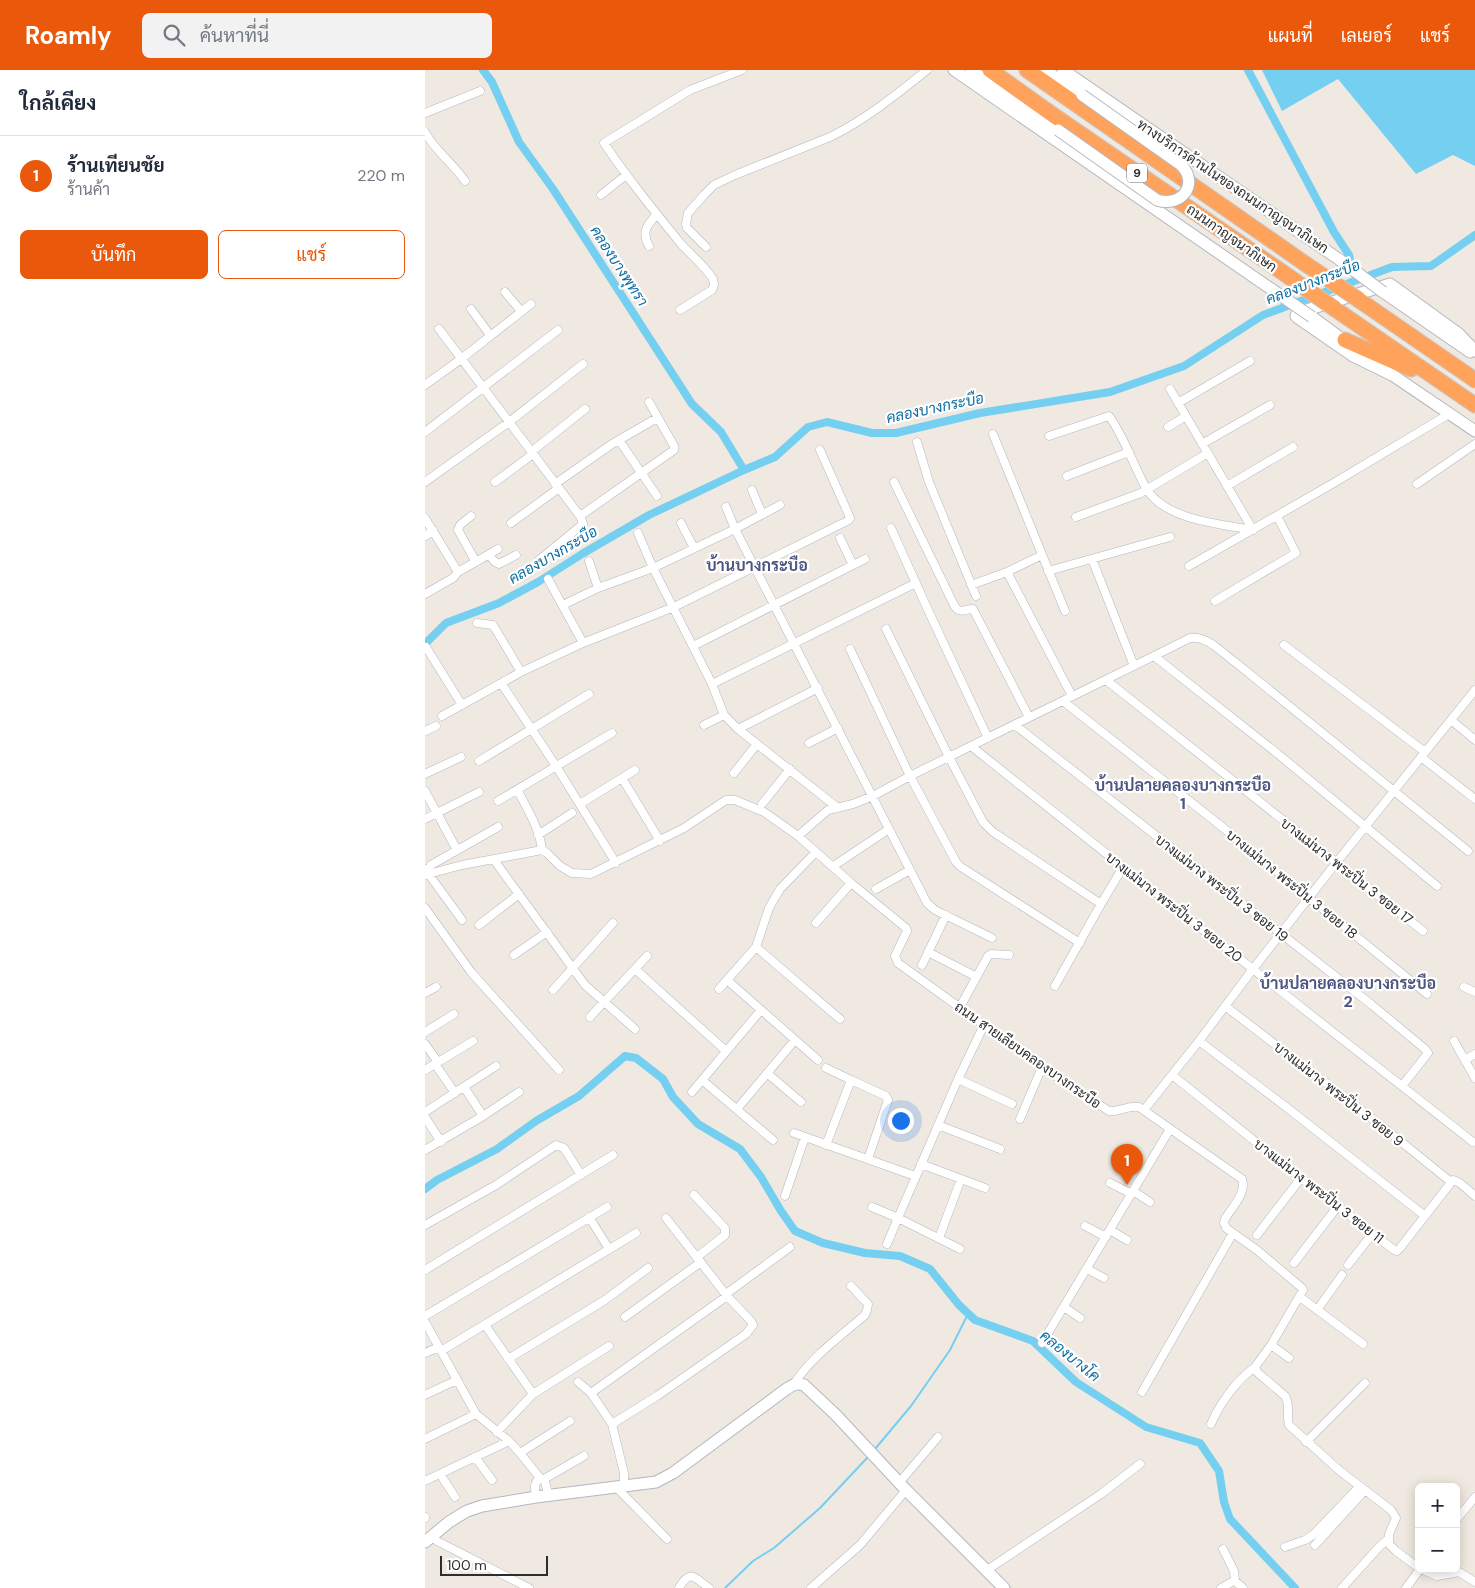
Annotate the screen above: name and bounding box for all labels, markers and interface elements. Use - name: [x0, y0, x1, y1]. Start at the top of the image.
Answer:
- search box: [142, 13, 492, 58]
- text: Roamly: [25, 20, 112, 51]
- icon: search: [160, 21, 188, 49]
- text: ค้นหาที่นี่: [200, 23, 269, 48]
- text: แผนที่: [1268, 24, 1313, 48]
- text: เลเยอร์: [1341, 24, 1392, 48]
- text: แชร์: [1420, 24, 1450, 48]
- text: ใกล้เคียง: [20, 89, 96, 117]
- street label: ทางบริการด้านในของถนนกาญจนาภิเษก: [1134, 115, 1332, 257]
- text: ร้านเทียนชัย: [67, 153, 165, 178]
- road number: 9: [1127, 164, 1147, 182]
- text: 1: [33, 165, 39, 186]
- text: 220 m: [357, 165, 405, 186]
- text: ร้านค้า: [67, 179, 110, 200]
- street label: ถนนกาญจนาภิเษก: [1184, 201, 1280, 275]
- water label: คลองบางพุทรา: [585, 222, 653, 311]
- button: บันทึก: [20, 230, 208, 279]
- button: แชร์: [218, 230, 405, 279]
- water label: คลองบางกระบือ: [1263, 255, 1363, 309]
- water label: คลองบางกระบือ: [884, 388, 986, 428]
- water label: คลองบางกระบือ: [505, 521, 601, 589]
- district label: บ้านบางกระบือ: [706, 554, 808, 576]
- district label: บ้านปลายคลองบางกระบือ 1: [1095, 774, 1271, 814]
- street label: บางแม่นาง พระปิ่น 3 ซอย 17: [1277, 812, 1418, 928]
- street label: บางแม่นาง พระปิ่น 3 ซอย 18: [1223, 823, 1363, 943]
- street label: บางแม่นาง พระปิ่น 3 ซอย 19: [1152, 828, 1294, 946]
- street label: บางแม่นาง พระปิ่น 3 ซอย 20: [1102, 846, 1248, 966]
- district label: บ้านปลายคลองบางกระบือ 2: [1260, 972, 1436, 1012]
- street label: ถนน สายเลียบคลองบางกระบือ: [951, 997, 1105, 1113]
- street label: บางแม่นาง พระปิ่น 3 ซอย 9: [1270, 1036, 1409, 1151]
- your location: [888, 1108, 914, 1134]
- street label: บางแม่นาง พระปิ่น 3 ซอย 11: [1250, 1133, 1389, 1247]
- pin: 1: [1111, 1144, 1143, 1185]
- water label: คลองบางโค: [1036, 1326, 1104, 1386]
- map controls: [1415, 1483, 1460, 1573]
- button: +: [1415, 1483, 1460, 1528]
- button: −: [1415, 1528, 1460, 1573]
- scale bar: [440, 1553, 547, 1576]
- text: 100 m: [447, 1556, 487, 1574]

